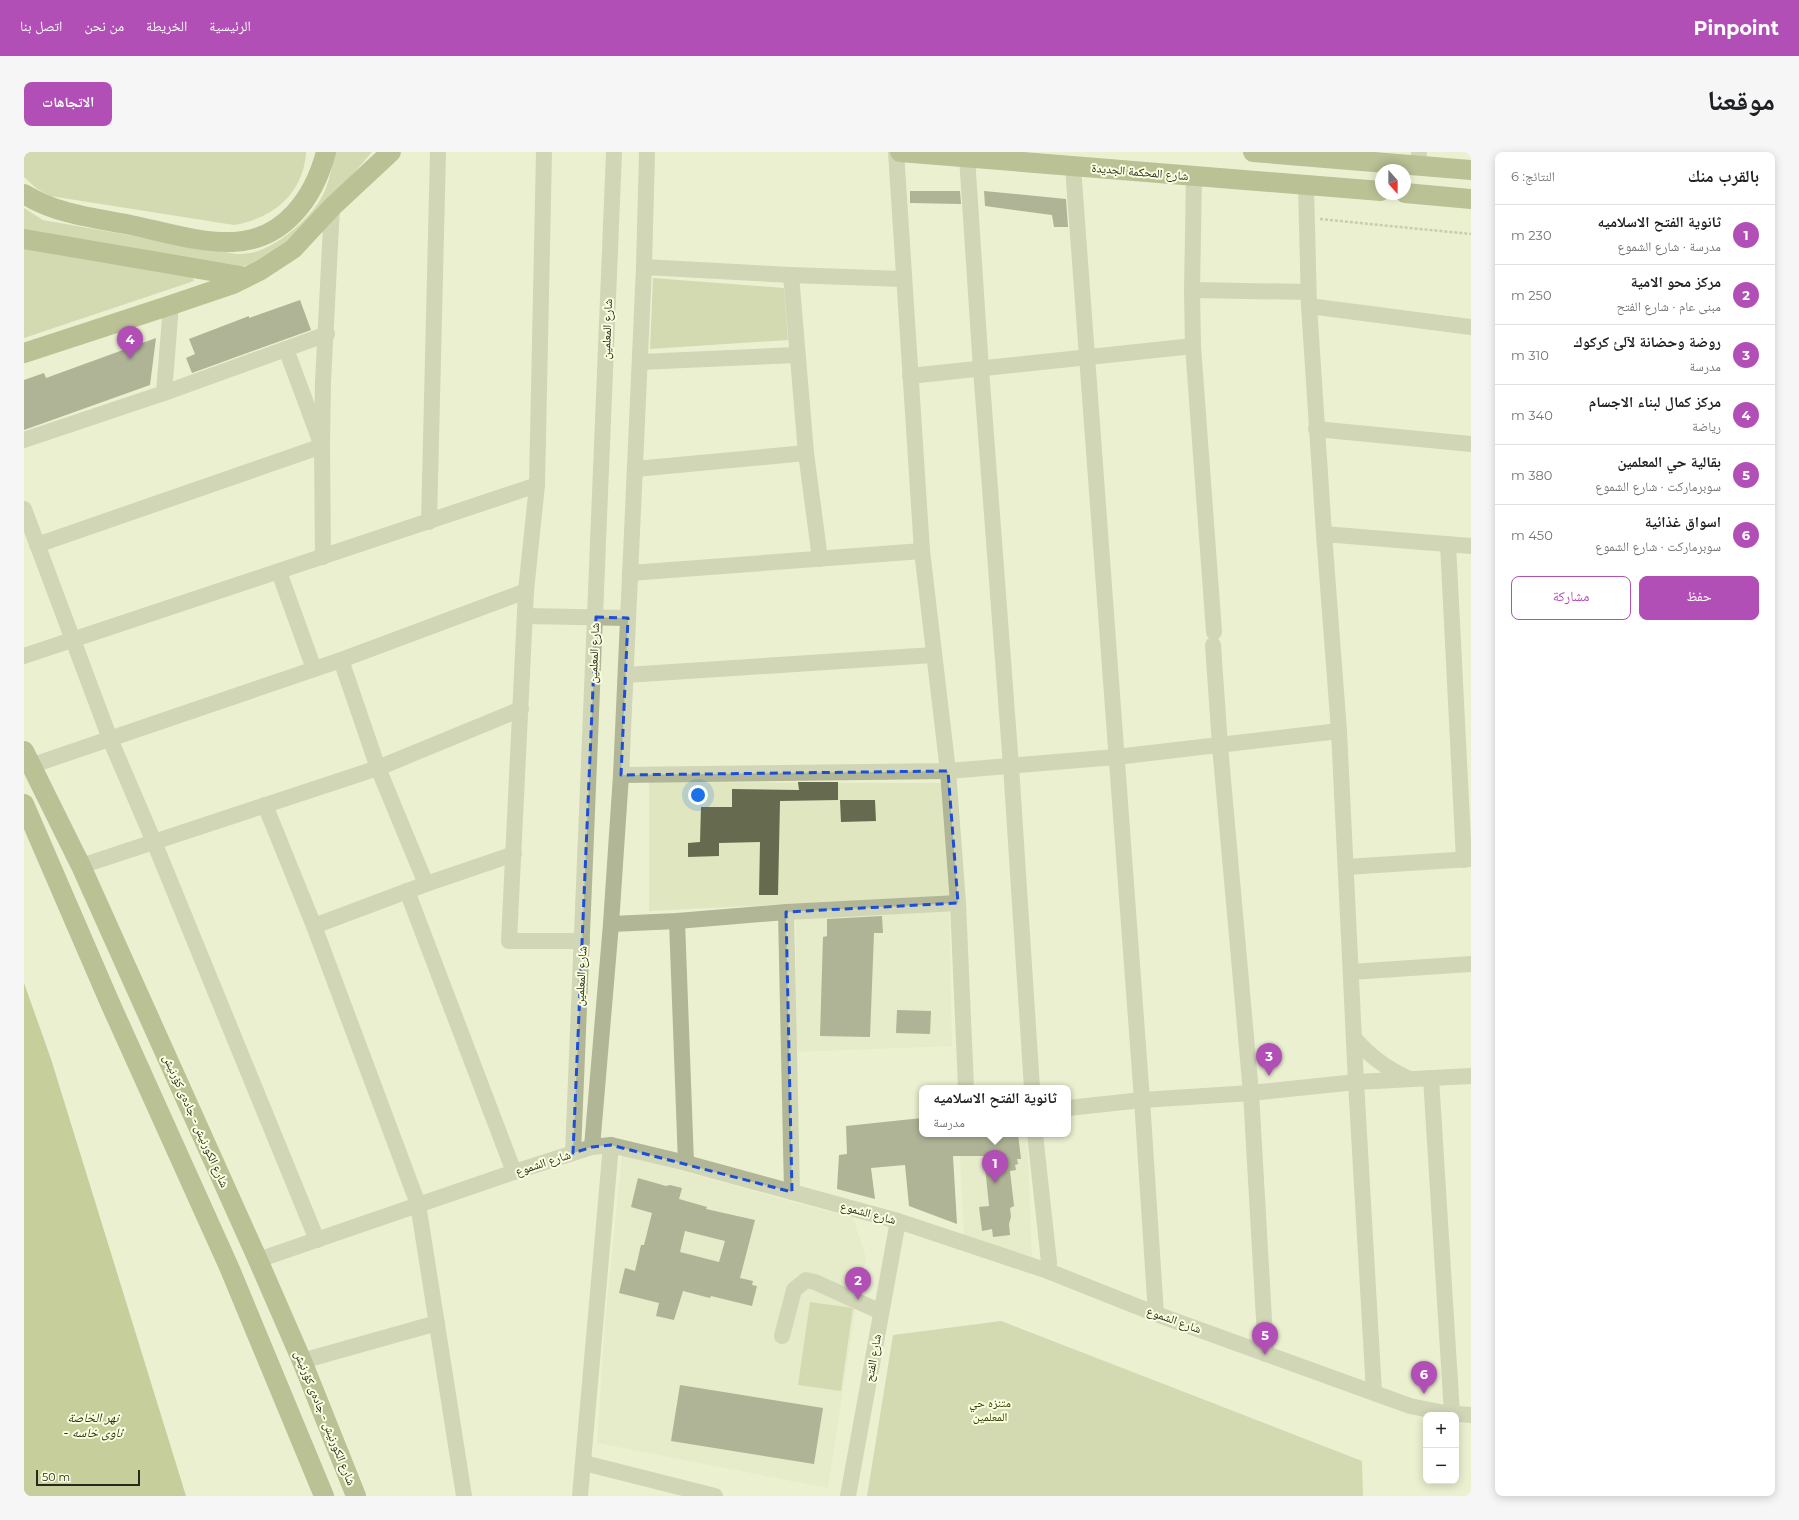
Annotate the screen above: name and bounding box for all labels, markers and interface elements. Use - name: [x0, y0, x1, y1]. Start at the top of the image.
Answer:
- text: اتصل بنا: [20, 17, 62, 35]
- text: من نحن: [84, 17, 124, 35]
- text: الخريطة: [146, 17, 187, 35]
- text: الرئيسية: [209, 17, 251, 35]
- text: Pinpoint: [1694, 17, 1779, 40]
- button: الاتجاهات: [24, 82, 112, 126]
- text: موقعنا: [1707, 83, 1775, 117]
- street label: شارع المحكمة الجديدة: [1091, 160, 1189, 184]
- north arrow: [1375, 164, 1411, 200]
- text: بالقرب منك: [1688, 166, 1759, 186]
- text: النتائج: 6: [1511, 168, 1555, 184]
- text: ثانوية الفتح الاسلاميه: [1598, 212, 1721, 231]
- text: 230 m: [1511, 227, 1552, 243]
- text: 1: [1743, 227, 1749, 243]
- text: مدرسة · شارع الشموع: [1617, 238, 1721, 254]
- text: مركز محو الامية: [1631, 272, 1721, 291]
- text: 250 m: [1511, 287, 1552, 303]
- text: 2: [1742, 287, 1750, 303]
- street label: شارع المعلمين: [598, 298, 616, 360]
- text: مبنى عام · شارع الفتح: [1617, 298, 1721, 314]
- pin: 4: [117, 326, 143, 359]
- text: روضة وحضانة لآلئ كركوك: [1573, 332, 1721, 351]
- text: 310 m: [1511, 347, 1549, 363]
- text: 3: [1742, 347, 1750, 363]
- text: مدرسة: [1689, 358, 1721, 374]
- text: مركز كمال لبناء الاجسام: [1589, 392, 1721, 411]
- text: 340 m: [1511, 407, 1553, 423]
- text: 4: [1742, 407, 1750, 423]
- text: رياضة: [1692, 418, 1721, 434]
- text: بقالية حي المعلمين: [1617, 452, 1721, 471]
- text: 380 m: [1511, 467, 1552, 483]
- text: 5: [1742, 467, 1750, 483]
- text: سوبرماركت · شارع الشموع: [1595, 478, 1721, 494]
- text: اسواق غذائية: [1645, 512, 1721, 531]
- text: 450 m: [1511, 527, 1553, 543]
- text: 6: [1742, 527, 1750, 543]
- text: سوبرماركت · شارع الشموع: [1595, 538, 1721, 554]
- button: مشاركة: [1511, 576, 1631, 620]
- button: حفظ: [1639, 576, 1759, 620]
- street label: شارع المعلمين: [585, 622, 603, 684]
- your location: [688, 785, 708, 805]
- street label: شارع المعلمين: [571, 945, 591, 1007]
- pin: 3: [1256, 1043, 1282, 1076]
- street label: شارع الكورنيش - جادەی کۆرنیش: [159, 1052, 233, 1190]
- popup: [919, 1085, 1071, 1137]
- text: ثانوية الفتح الاسلاميه: [933, 1088, 1057, 1107]
- text: مدرسة: [933, 1114, 965, 1130]
- street label: شارع الشموع: [513, 1147, 573, 1179]
- pin: 1: [982, 1150, 1008, 1183]
- street label: شارع الشموع: [838, 1198, 898, 1228]
- pin: 2: [845, 1267, 871, 1300]
- street label: شارع الشموع: [1144, 1303, 1204, 1337]
- pin: 5: [1252, 1322, 1278, 1355]
- street label: شارع الفتح: [861, 1333, 885, 1383]
- street label: شارع الكورنيش - جادەی کۆرنیش: [291, 1348, 359, 1488]
- pin: 6: [1411, 1361, 1437, 1394]
- park label: متنزه حي المعلمين: [969, 1395, 1011, 1424]
- water label: نهر الخاصة - ئاوی خاسە: [64, 1409, 125, 1441]
- map controls: [1423, 1412, 1459, 1484]
- button: +: [1423, 1412, 1459, 1448]
- button: −: [1423, 1448, 1459, 1484]
- scale bar: [36, 1468, 140, 1487]
- text: 50 m: [42, 1470, 70, 1484]

